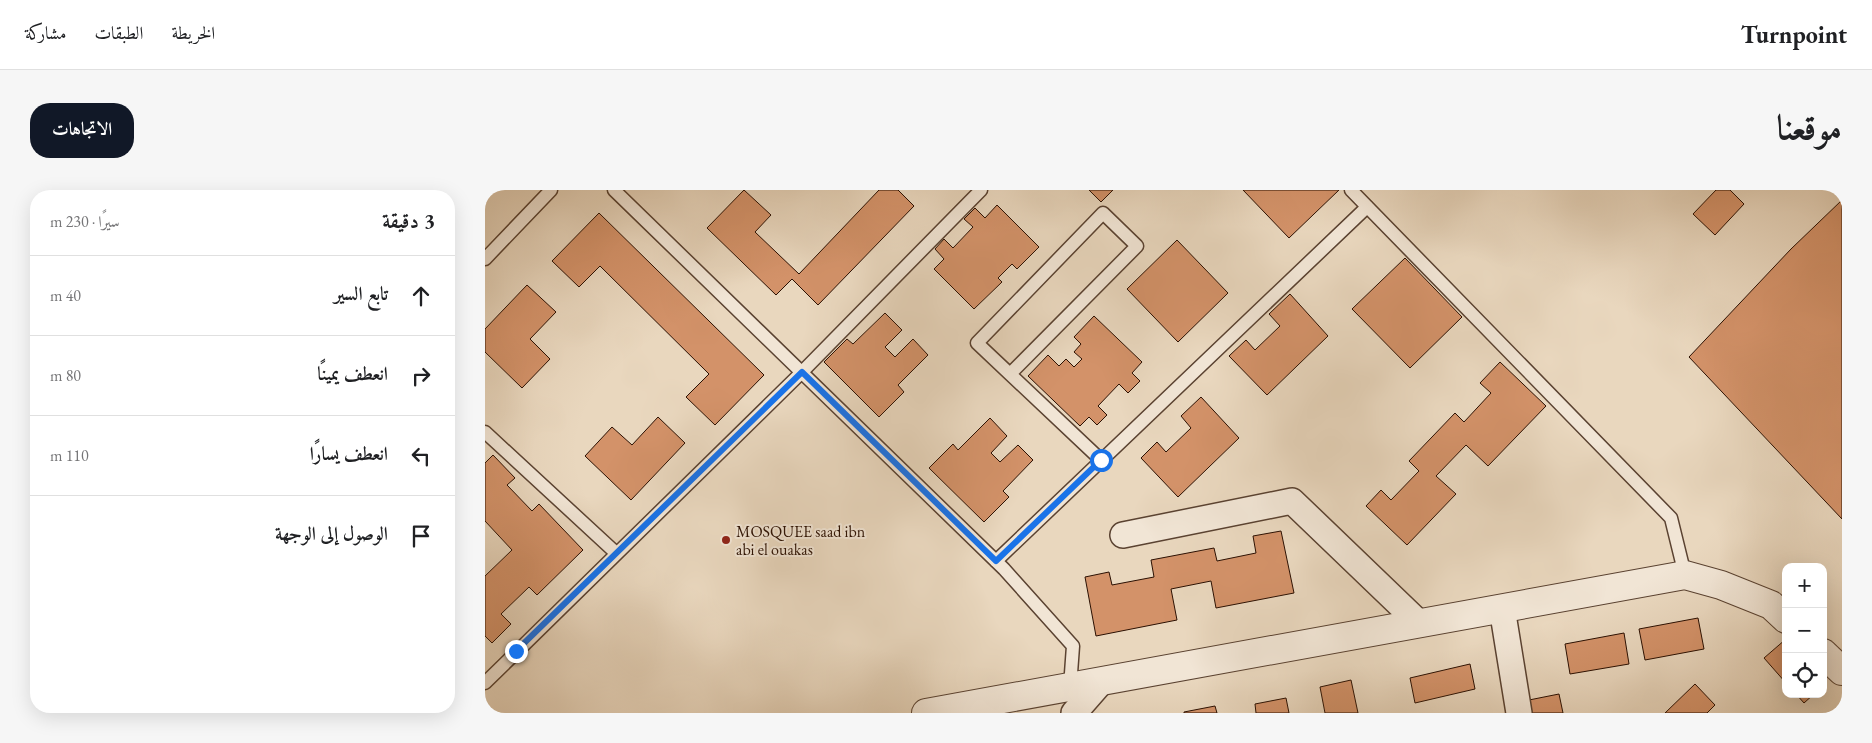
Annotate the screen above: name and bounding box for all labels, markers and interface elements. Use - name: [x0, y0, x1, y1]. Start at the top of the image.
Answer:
- text: Turnpoint: [1741, 19, 1847, 50]
- text: مشاركة: [25, 21, 66, 44]
- text: الطبقات: [94, 21, 143, 44]
- text: الخريطة: [171, 21, 215, 44]
- button: الاتجاهات: [30, 103, 134, 158]
- text: موقعنا: [1777, 104, 1842, 149]
- text: 3 دقيقة: [382, 207, 435, 234]
- text: سيرًا · 230 m: [50, 211, 120, 232]
- text: تابع السير: [334, 281, 388, 306]
- icon: ahead: [407, 282, 435, 310]
- text: 40 m: [50, 285, 81, 306]
- text: انعطف يمينًا: [317, 361, 388, 386]
- icon: right: [407, 362, 435, 390]
- text: 80 m: [50, 365, 81, 386]
- text: انعطف يسارًا: [310, 441, 388, 466]
- icon: left: [407, 442, 435, 470]
- text: 110 m: [50, 445, 89, 466]
- route start: [1090, 449, 1113, 472]
- text: الوصول إلى الوجهة: [275, 521, 388, 546]
- place label: MOSQUEE saad ibn abi el ouakas: [736, 521, 866, 560]
- icon: arrive: [407, 522, 435, 550]
- marker: MOSQUEE saad ibn abi el ouakas: [720, 534, 732, 546]
- map controls: [1782, 563, 1827, 698]
- button: +: [1782, 563, 1827, 608]
- button: −: [1782, 608, 1827, 653]
- route end: [505, 640, 528, 663]
- button: locate: [1782, 653, 1827, 698]

